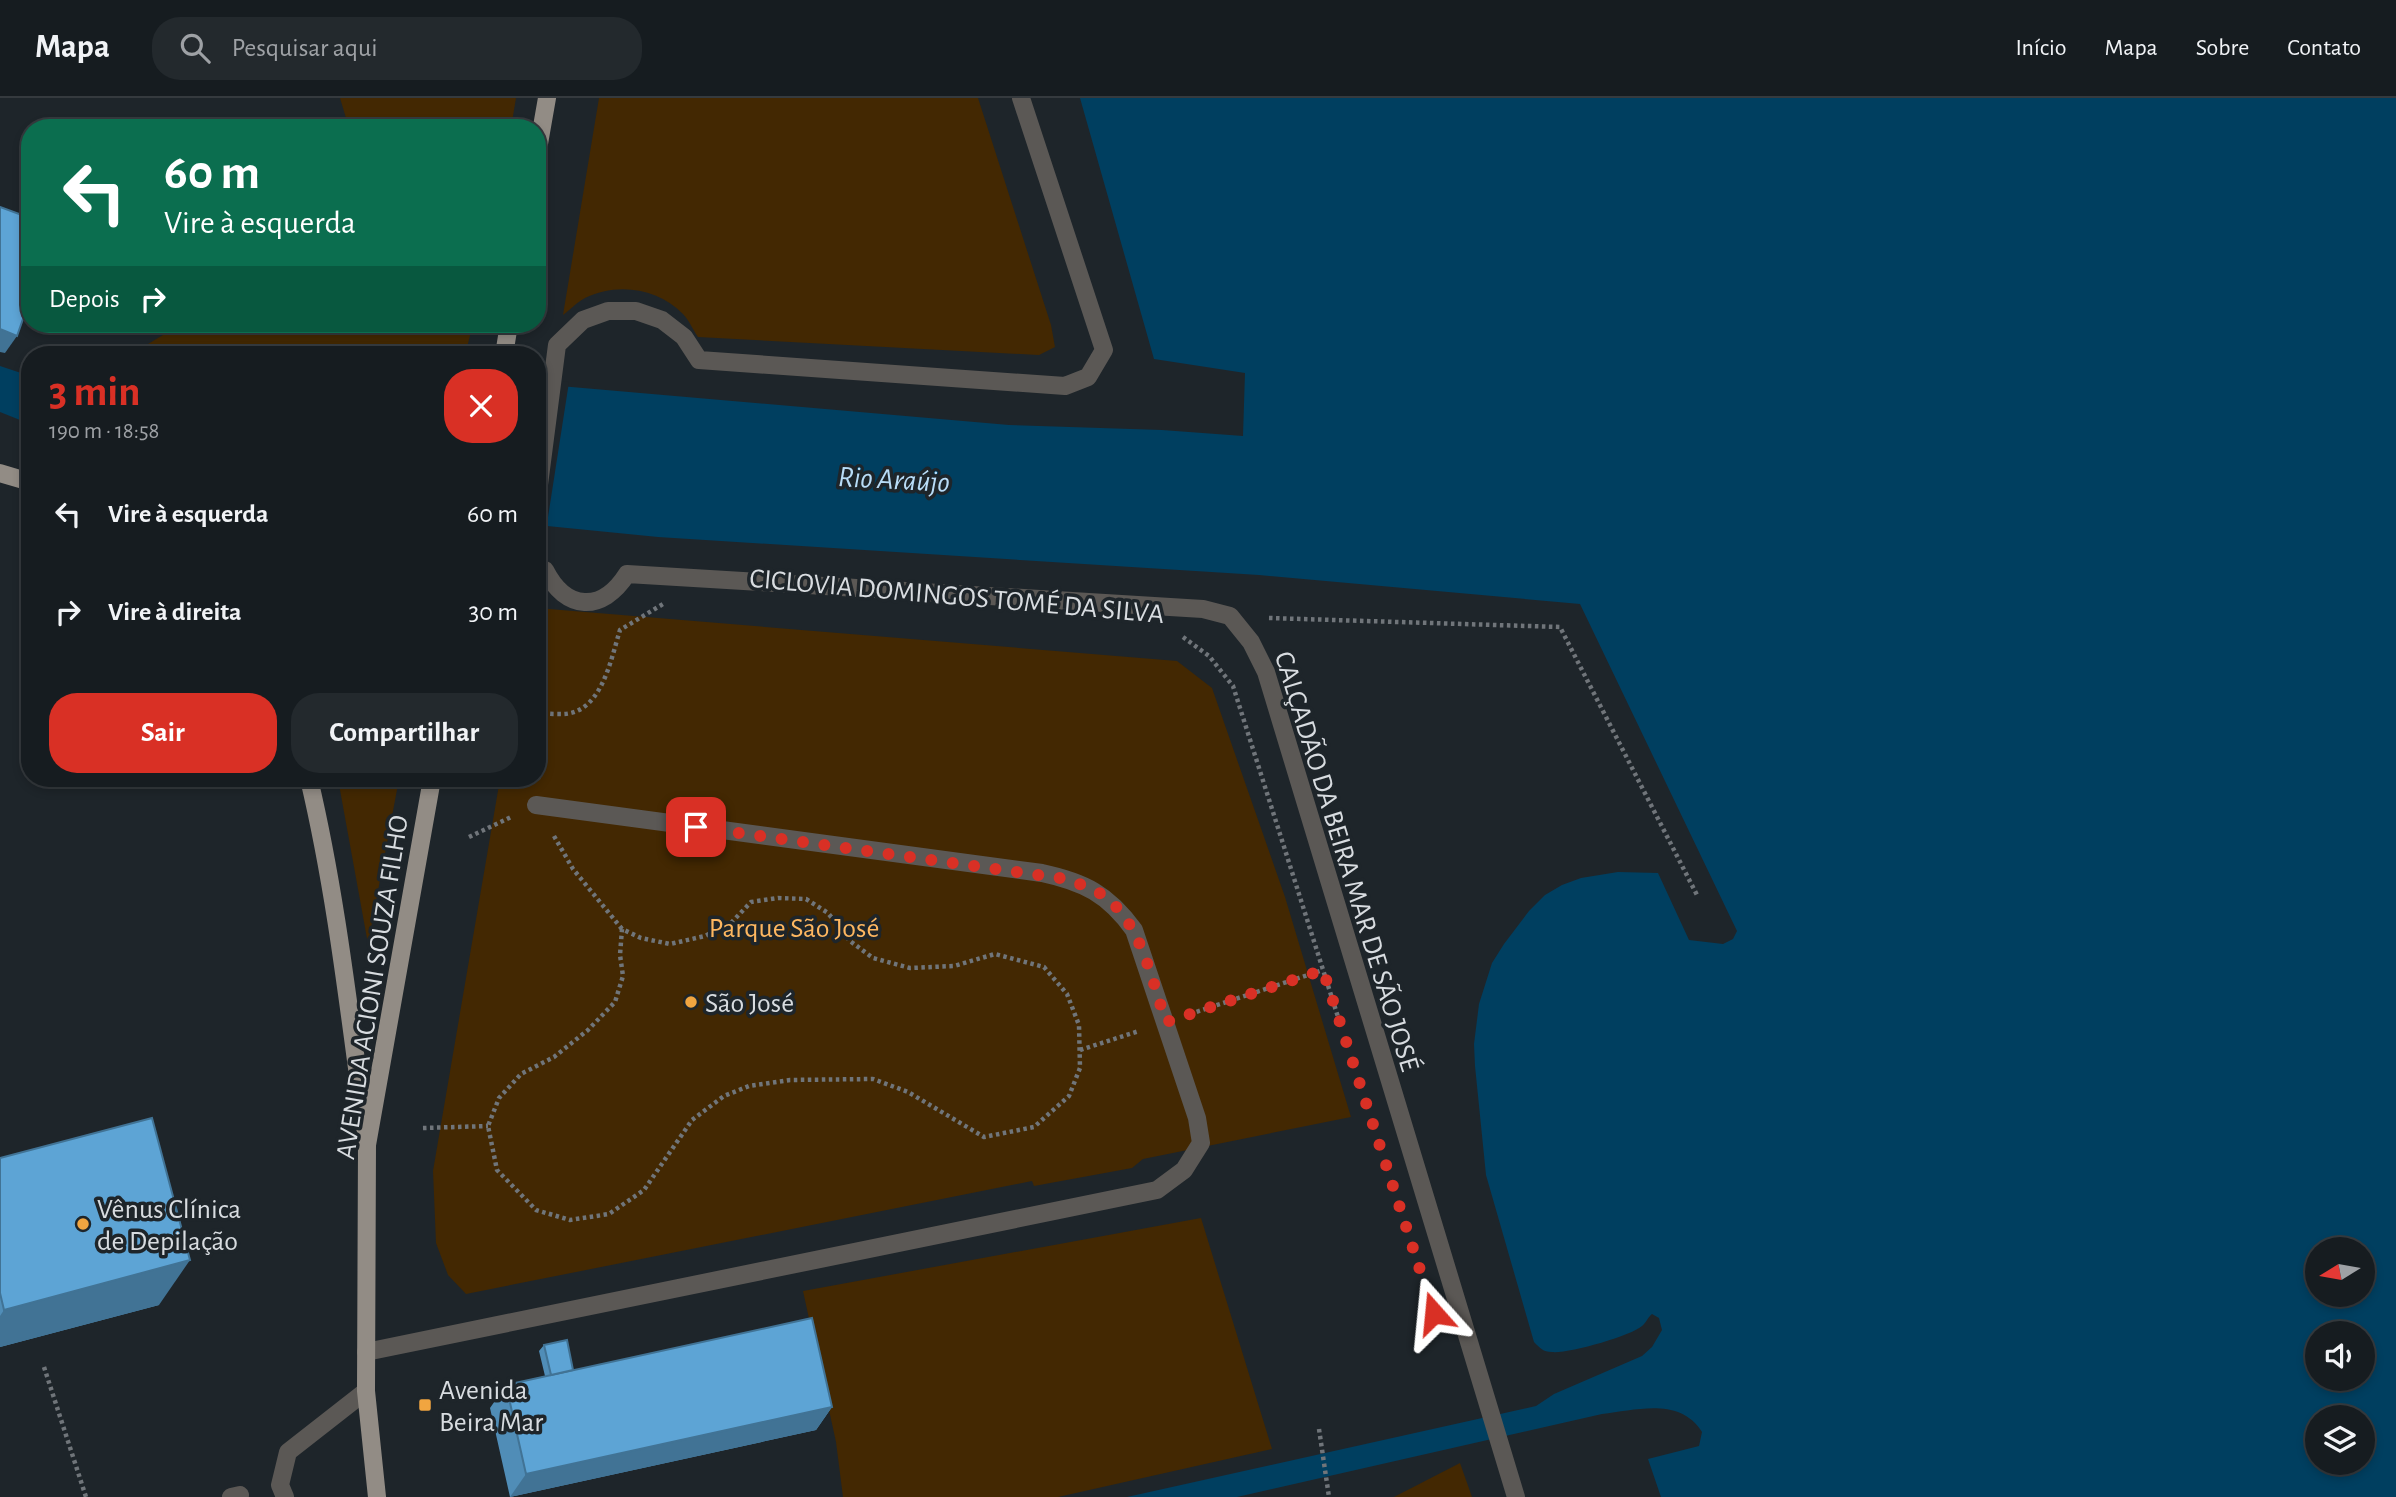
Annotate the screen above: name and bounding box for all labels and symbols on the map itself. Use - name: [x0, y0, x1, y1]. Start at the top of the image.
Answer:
- water label: Rio Araújo: [837, 462, 951, 498]
- street label: CICLOVIA DOMINGOS TOMÉ DA SILVA: [748, 562, 1166, 629]
- street label: CALÇADÃO DA BEIRA MAR DE SÃO JOSÉ: [1269, 647, 1426, 1075]
- pin: [666, 797, 726, 857]
- street label: AVENIDA ACIONI SOUZA FILHO: [332, 813, 414, 1161]
- park label: Parque São José: [709, 915, 879, 943]
- place label: São José: [705, 990, 794, 1018]
- marker: São José: [683, 994, 699, 1010]
- place label: Vênus Clínica de Depilação: [97, 1196, 241, 1256]
- marker: Vênus Clínica de Depilação: [75, 1216, 91, 1232]
- north arrow: [2305, 1237, 2375, 1307]
- position arrow: [1397, 1276, 1471, 1350]
- place label: Avenida Beira Mar: [439, 1377, 543, 1437]
- marker: Avenida Beira Mar: [417, 1397, 433, 1413]

